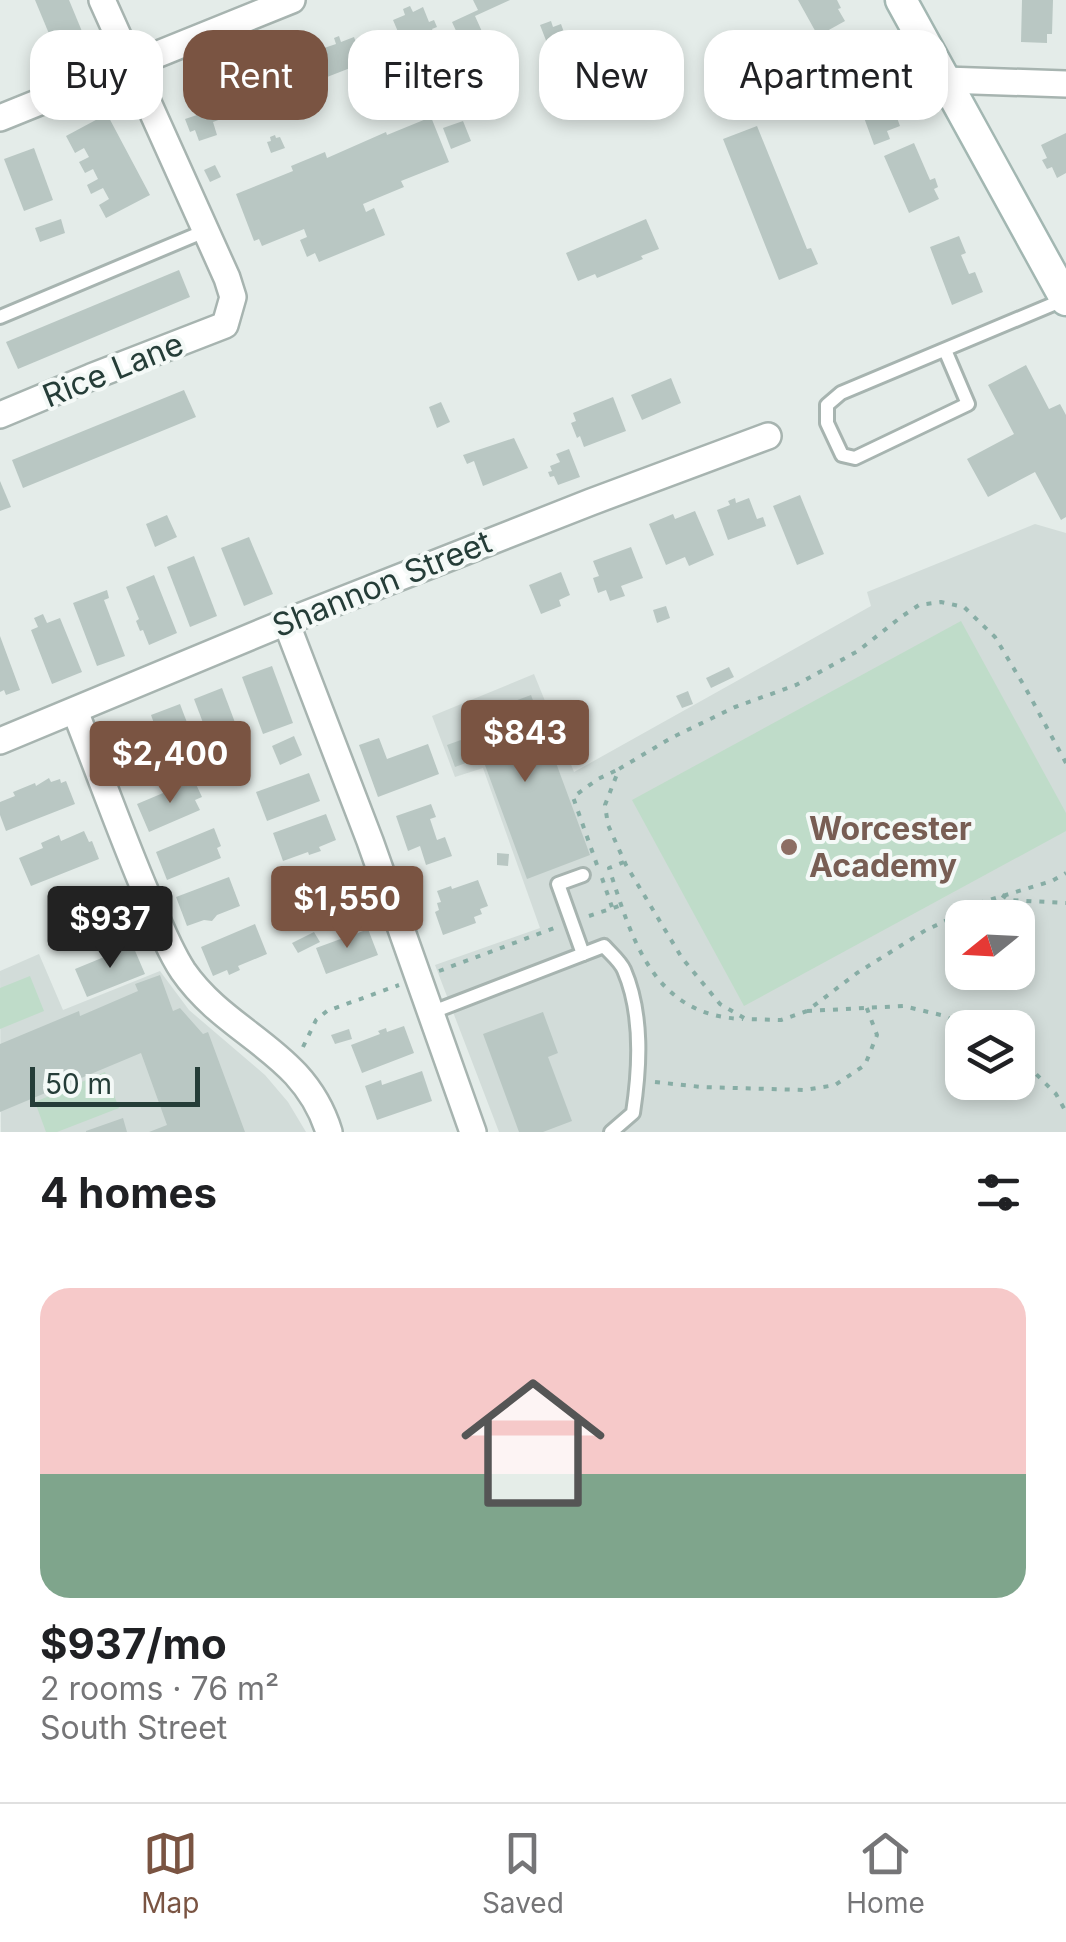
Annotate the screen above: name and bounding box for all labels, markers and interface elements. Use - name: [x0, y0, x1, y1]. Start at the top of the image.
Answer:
- chip: Buy: [30, 30, 163, 120]
- chip: Rent: [183, 30, 328, 120]
- chip: Filters: [348, 30, 519, 120]
- chip: New: [539, 30, 684, 120]
- chip: Apartment: [704, 30, 948, 120]
- street label: Rice Lane: [37, 324, 189, 415]
- street label: Shannon Street: [267, 522, 497, 645]
- pin: $843: [466, 700, 584, 785]
- text: $843: [483, 713, 567, 752]
- pin: $2,400: [89, 721, 251, 806]
- text: $2,400: [112, 734, 228, 773]
- place label: Worcester Academy: [809, 809, 972, 885]
- marker: Worcester Academy: [778, 836, 800, 858]
- pin: $1,550: [266, 866, 428, 951]
- text: $1,550: [293, 879, 401, 918]
- pin: $937: [51, 886, 169, 971]
- text: $937: [70, 899, 151, 938]
- north arrow: [945, 900, 1035, 990]
- map controls: [945, 900, 1035, 1100]
- button: layers: [945, 1010, 1035, 1100]
- scale bar: [30, 1062, 200, 1106]
- text: 50 m: [45, 1067, 112, 1101]
- icon: filters: [971, 1165, 1026, 1220]
- text: 4 homes: [40, 1167, 217, 1218]
- icon: home: [443, 1353, 623, 1533]
- text: $937/mo: [40, 1618, 227, 1669]
- text: 2 rooms · 76 m²: [40, 1669, 279, 1708]
- text: South Street: [40, 1708, 227, 1747]
- tab: Map: [141, 1826, 199, 1920]
- tab: Saved: [482, 1826, 564, 1920]
- tab: Home: [846, 1826, 925, 1920]

